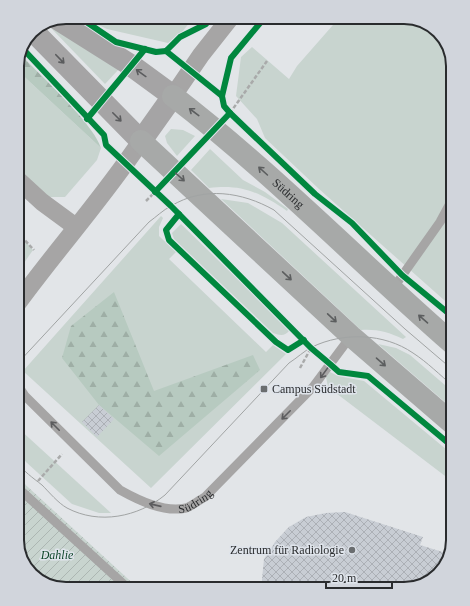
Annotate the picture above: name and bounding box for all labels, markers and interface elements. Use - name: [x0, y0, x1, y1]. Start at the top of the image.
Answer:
- one-way arrow: [55, 54, 65, 64]
- one-way arrow: [136, 69, 147, 77]
- one-way arrow: [189, 108, 200, 116]
- one-way arrow: [112, 113, 122, 122]
- one-way arrow: [258, 166, 268, 176]
- one-way arrow: [175, 172, 185, 182]
- street label: Südring: [269, 176, 307, 211]
- one-way arrow: [282, 272, 292, 281]
- one-way arrow: [327, 314, 337, 323]
- one-way arrow: [418, 314, 429, 323]
- one-way arrow: [376, 357, 386, 366]
- one-way arrow: [319, 367, 328, 378]
- place label: Campus Südstadt: [272, 382, 356, 396]
- marker: Campus Südstadt: [259, 384, 269, 394]
- one-way arrow: [281, 410, 290, 420]
- one-way arrow: [50, 421, 60, 431]
- street label: Südring: [177, 486, 216, 516]
- one-way arrow: [149, 500, 162, 508]
- place label: Zentrum für Radiologie: [230, 543, 344, 557]
- marker: Zentrum für Radiologie: [347, 545, 357, 555]
- park label: Dahlie: [40, 548, 74, 562]
- scale bar: [326, 564, 392, 590]
- text: 20 m: [332, 571, 357, 585]

